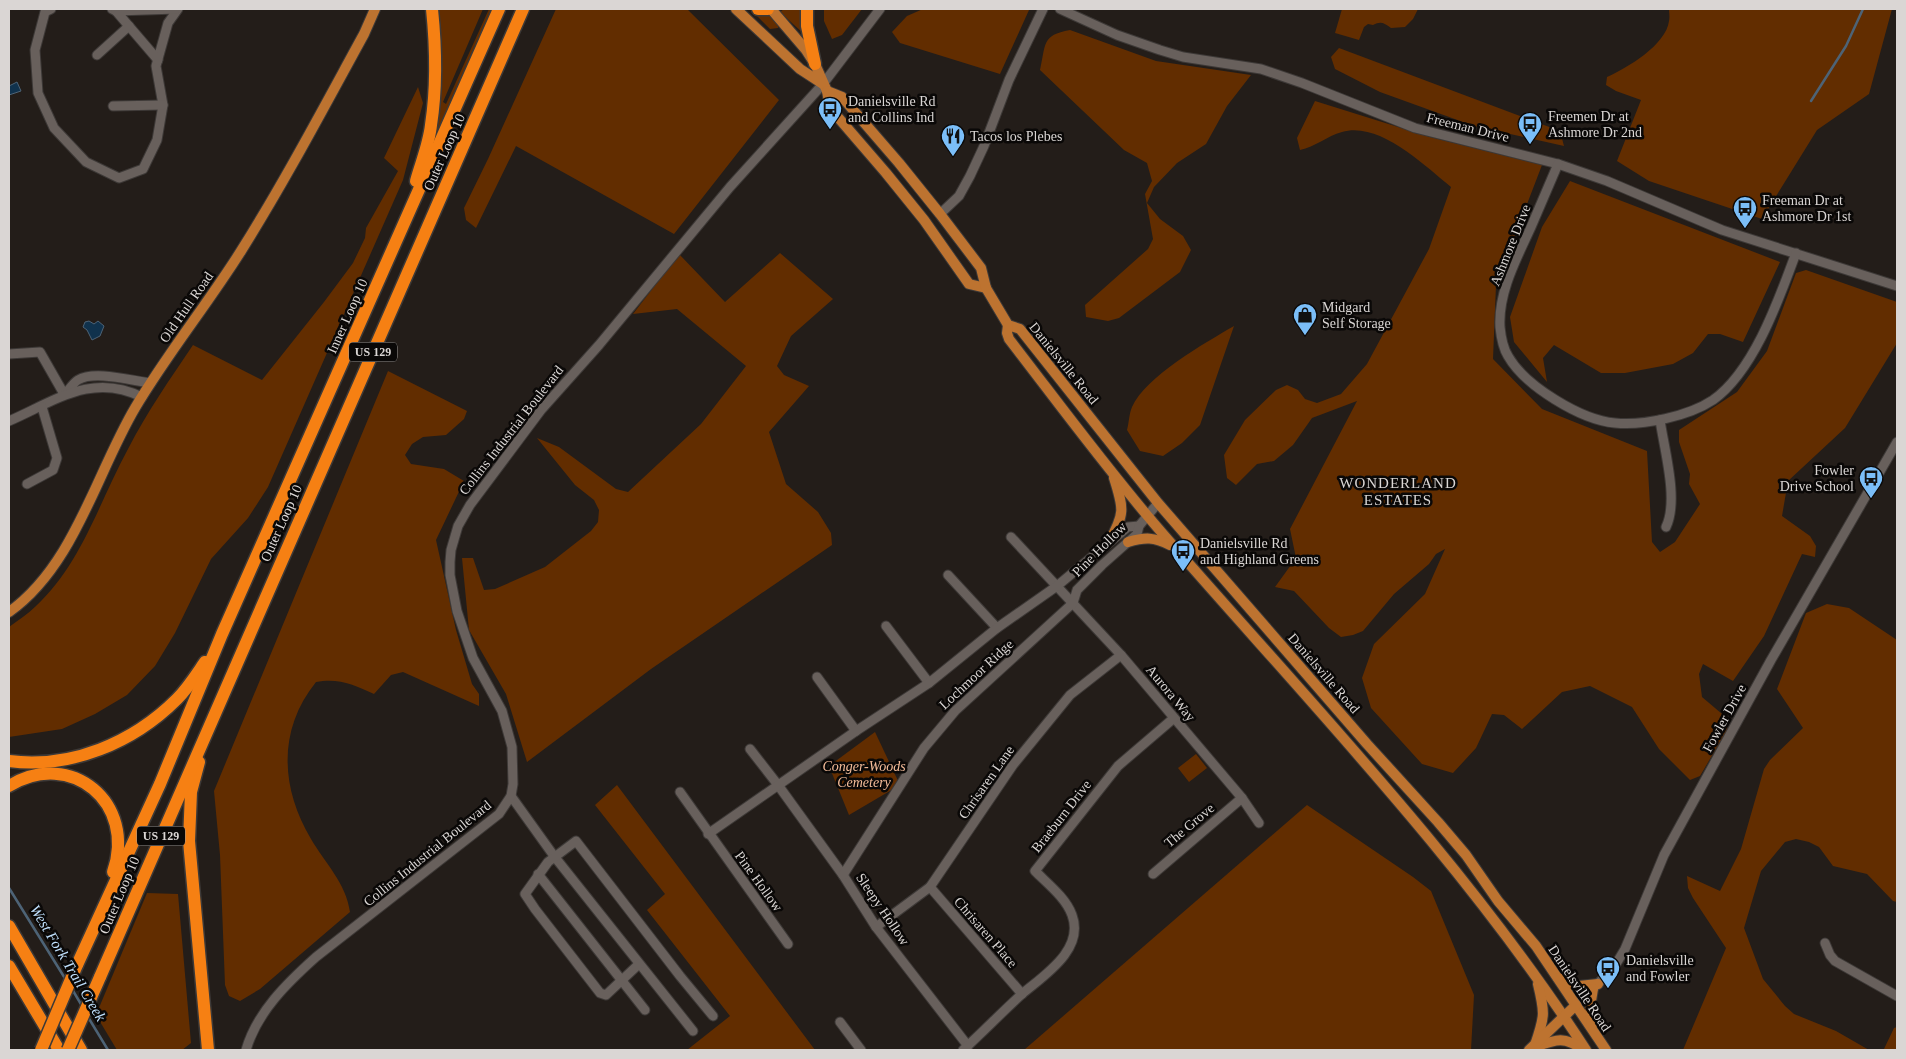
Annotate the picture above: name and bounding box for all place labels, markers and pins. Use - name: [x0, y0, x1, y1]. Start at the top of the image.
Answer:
- place label: Danielsville Rd and Collins Ind: [848, 94, 936, 125]
- bus stop icon: Danielsville Rd and Collins Ind: [817, 96, 843, 130]
- place label: Freemen Dr at Ashmore Dr 2nd: [1548, 109, 1642, 140]
- bus stop icon: Freemen Dr at Ashmore Dr 2nd: [1517, 111, 1543, 145]
- restaurant icon: Tacos los Plebes: [940, 123, 966, 157]
- place label: Tacos los Plebes: [970, 129, 1062, 144]
- place label: Freeman Dr at Ashmore Dr 1st: [1762, 193, 1852, 224]
- bus stop icon: Freeman Dr at Ashmore Dr 1st: [1732, 195, 1758, 229]
- place label: Midgard Self Storage: [1322, 300, 1391, 331]
- shop icon: Midgard Self Storage: [1292, 302, 1318, 336]
- place label: Fowler Drive School: [1780, 463, 1854, 494]
- bus stop icon: Fowler Drive School: [1858, 465, 1884, 499]
- place label: Danielsville Rd and Highland Greens: [1200, 536, 1319, 567]
- bus stop icon: Danielsville Rd and Highland Greens: [1170, 538, 1196, 572]
- place label: Danielsville and Fowler: [1626, 953, 1694, 984]
- bus stop icon: Danielsville and Fowler: [1595, 955, 1621, 989]

